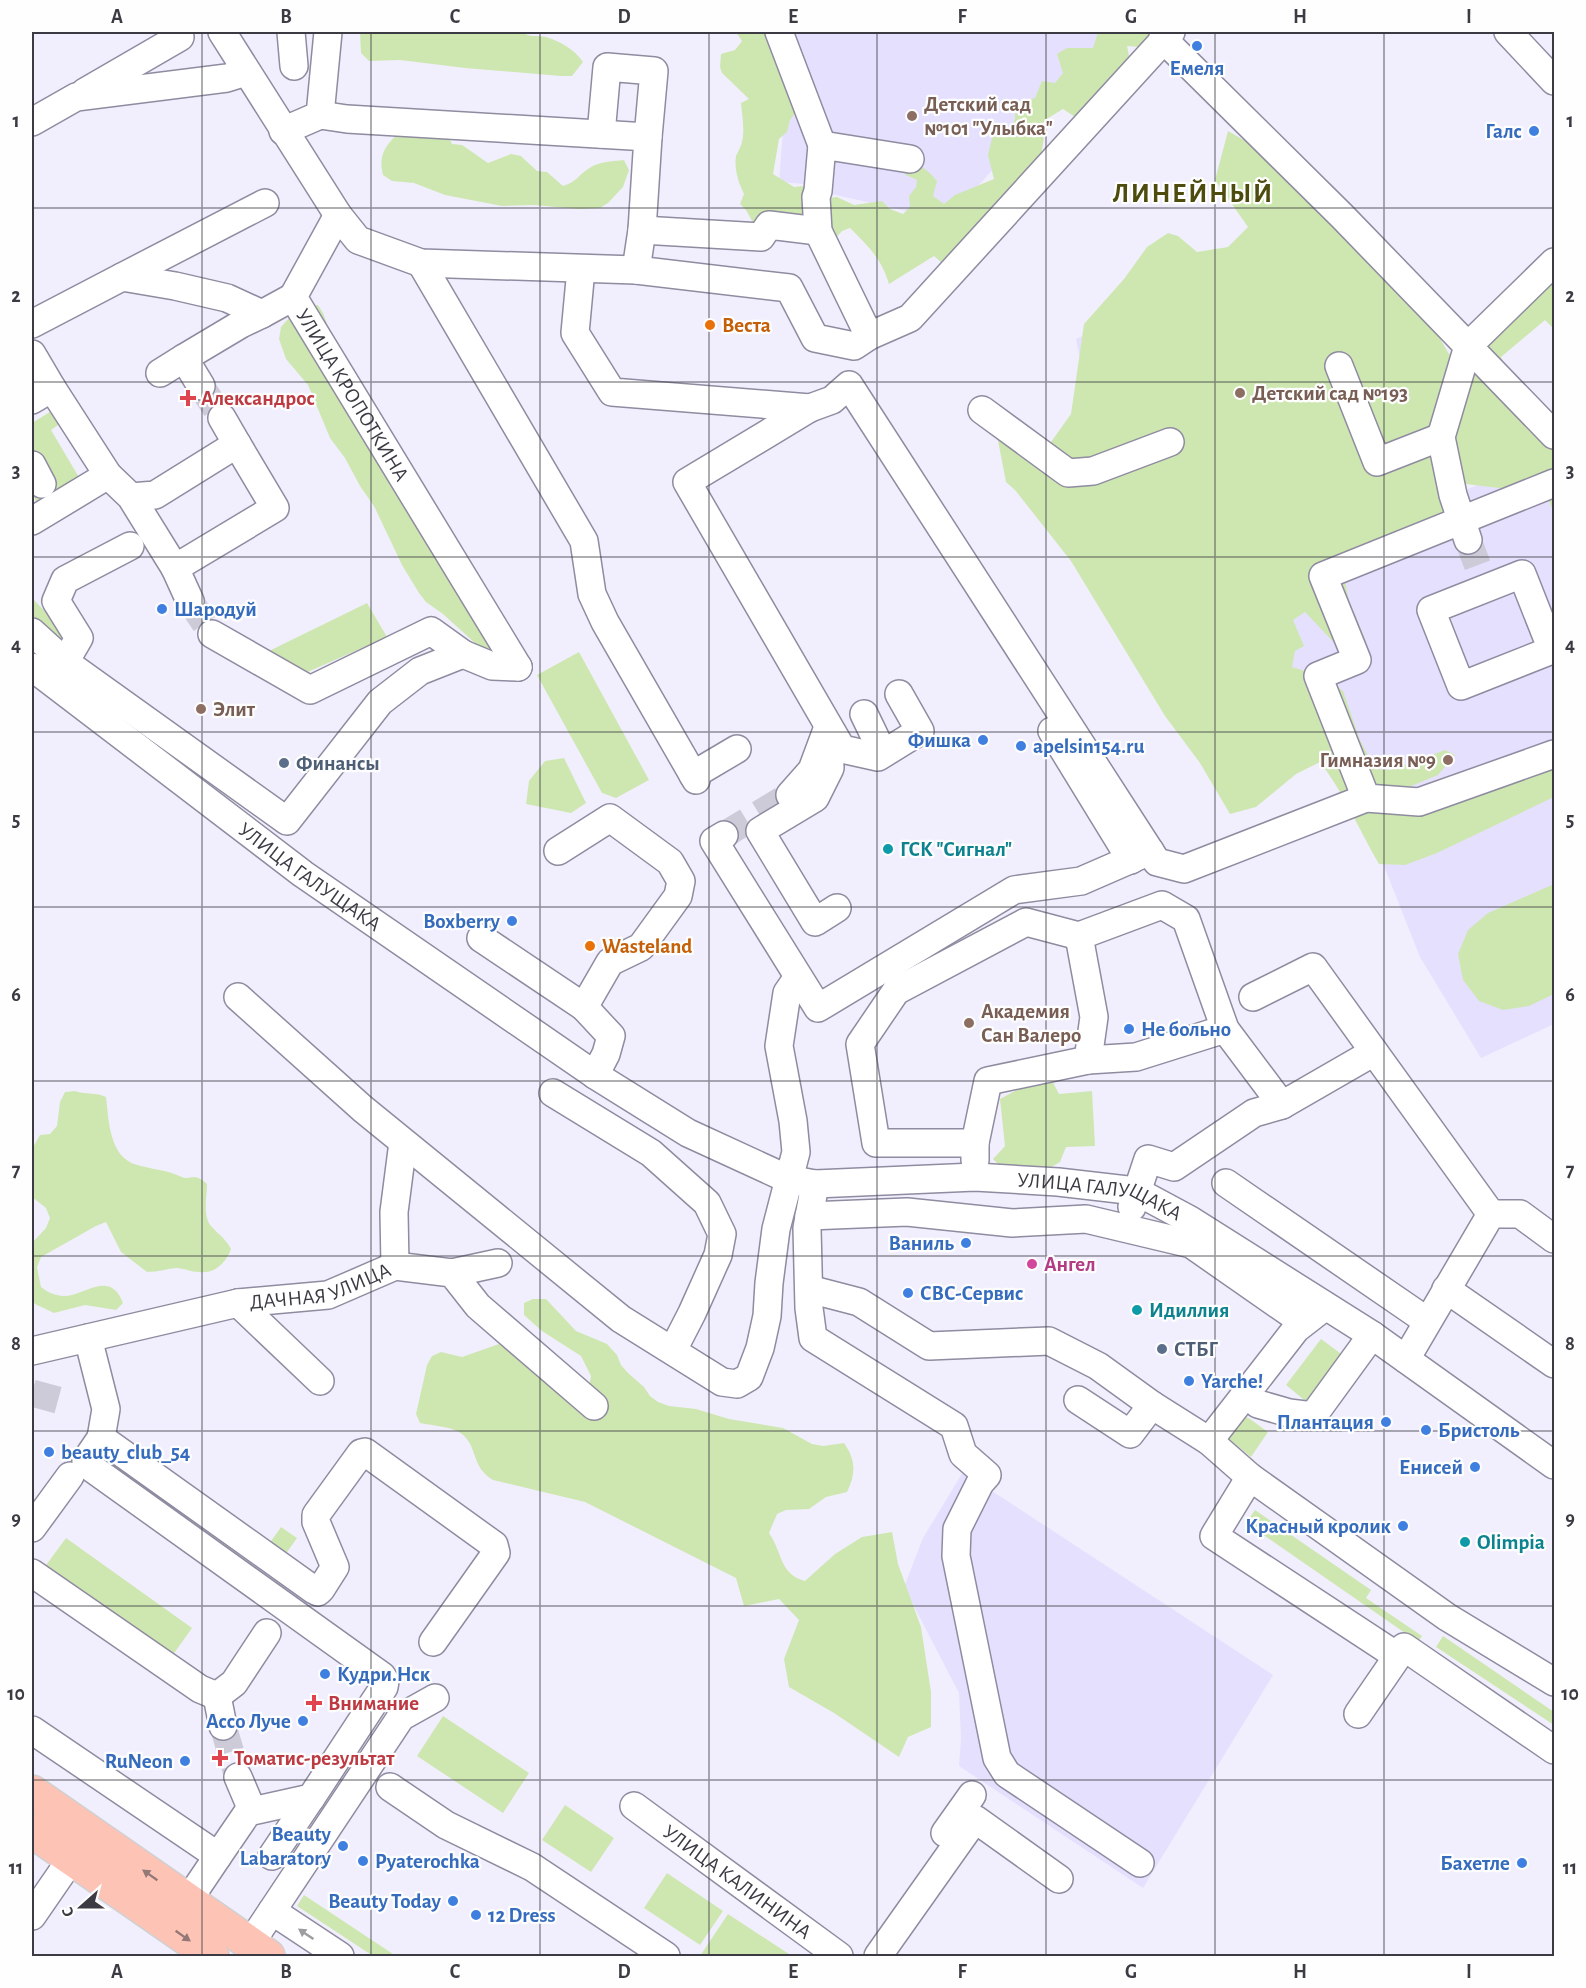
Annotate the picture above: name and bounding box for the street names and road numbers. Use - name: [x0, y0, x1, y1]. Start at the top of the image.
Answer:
- street label: УЛИЦА КРОПОТКИНА: [292, 305, 413, 485]
- street label: УЛИЦА ГАЛУЩАКА: [235, 818, 385, 935]
- street label: УЛИЦА ГАЛУЩАКА: [1016, 1169, 1186, 1224]
- street label: ДАЧНАЯ УЛИЦА: [249, 1259, 394, 1312]
- street label: УЛИЦА КАЛИНИНА: [659, 1821, 815, 1943]

